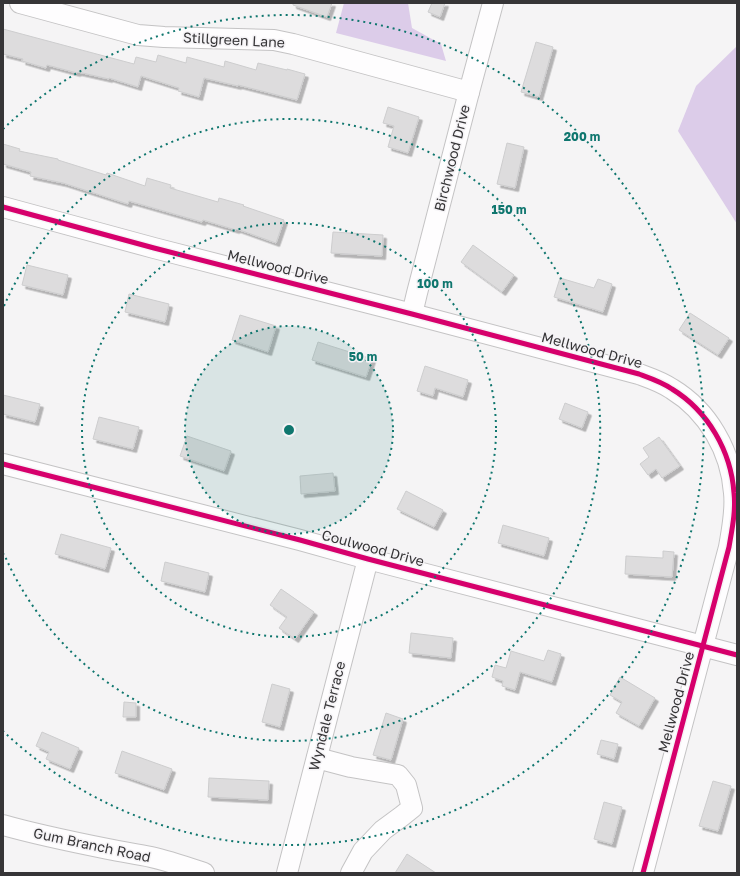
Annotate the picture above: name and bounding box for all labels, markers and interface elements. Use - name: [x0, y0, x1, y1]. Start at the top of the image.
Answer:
- street label: Stillgreen Lane: [183, 28, 285, 51]
- street label: Birchwood Drive: [430, 103, 473, 213]
- text: 200 m: [564, 129, 600, 144]
- text: 150 m: [492, 202, 526, 217]
- street label: Mellwood Drive: [226, 246, 331, 287]
- text: 100 m: [417, 276, 453, 291]
- street label: Mellwood Drive: [540, 328, 644, 371]
- text: 50 m: [349, 349, 377, 364]
- centre of rings: [282, 423, 296, 437]
- street label: Coulwood Drive: [320, 526, 426, 569]
- street label: Mellwood Drive: [654, 650, 697, 754]
- street label: Wyndale Terrace: [305, 659, 348, 772]
- street label: Gum Branch Road: [32, 824, 152, 865]

